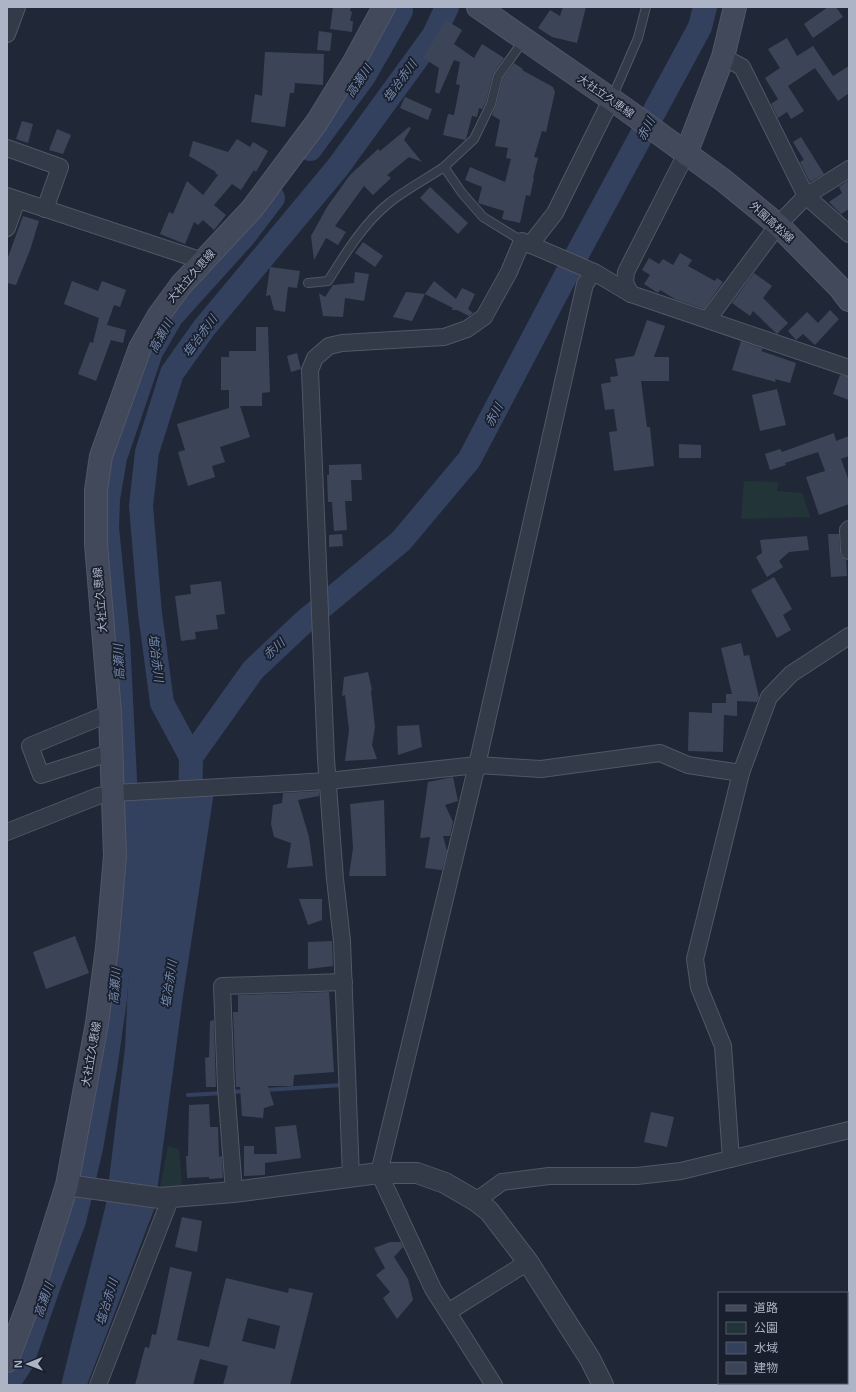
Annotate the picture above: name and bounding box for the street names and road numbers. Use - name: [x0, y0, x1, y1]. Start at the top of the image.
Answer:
- street label: 大社立久恵線: [576, 72, 636, 120]
- street label: 外園高松線: [748, 199, 796, 245]
- street label: 大社立久恵線: [165, 247, 217, 305]
- street label: 大社立久恵線: [91, 567, 109, 633]
- street label: 大社立久恵線: [79, 1020, 103, 1088]

